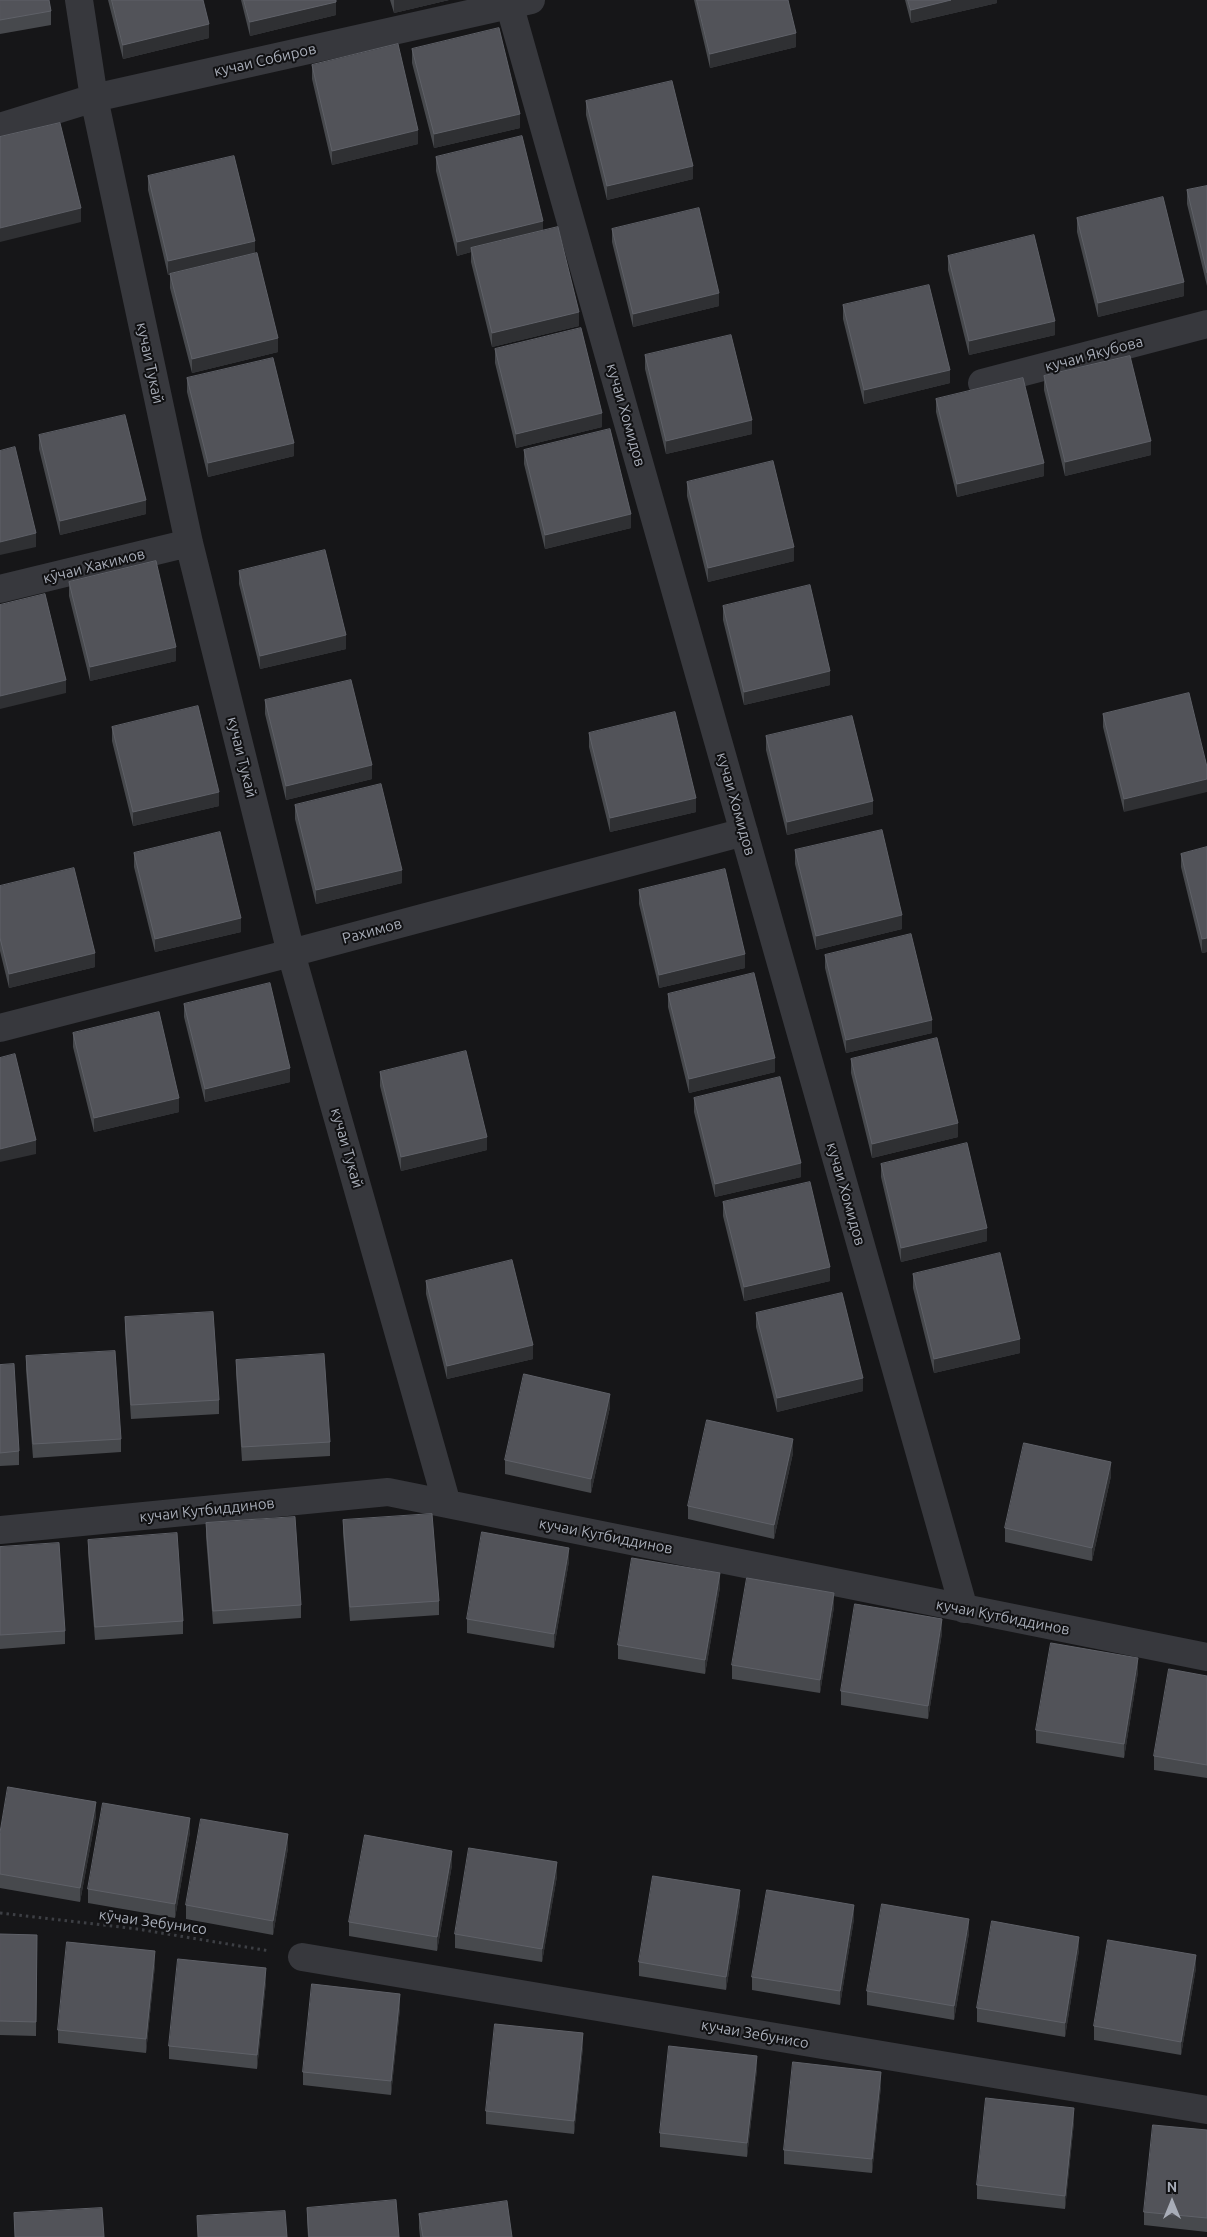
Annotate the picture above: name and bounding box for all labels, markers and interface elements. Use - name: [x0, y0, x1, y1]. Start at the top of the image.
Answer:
- street label: кучаи Собиров: [212, 39, 318, 81]
- street label: кучаи Тукай: [133, 321, 167, 405]
- street label: кучаи Якубова: [1043, 332, 1145, 376]
- street label: кучаи Хомидов: [603, 361, 649, 469]
- street label: кӯчаи Хакимов: [41, 545, 147, 587]
- street label: кучаи Тукай: [223, 715, 261, 799]
- street label: кучаи Хомидов: [713, 750, 759, 858]
- street label: Рахимов: [340, 914, 404, 948]
- street label: кучаи Тукай: [327, 1106, 367, 1190]
- street label: кучаи Хомидов: [823, 1140, 869, 1248]
- street label: кучаи Кутбиддинов: [138, 1494, 276, 1526]
- street label: кучаи Кутбиддинов: [538, 1514, 674, 1558]
- street label: кучаи Кутбиддинов: [935, 1595, 1071, 1639]
- street label: кӯчаи Зебунисо: [98, 1906, 208, 1938]
- street label: кучаи Зебунисо: [700, 2016, 810, 2052]
- north arrow: [1147, 2177, 1197, 2227]
- text: N: [1167, 2179, 1177, 2195]

